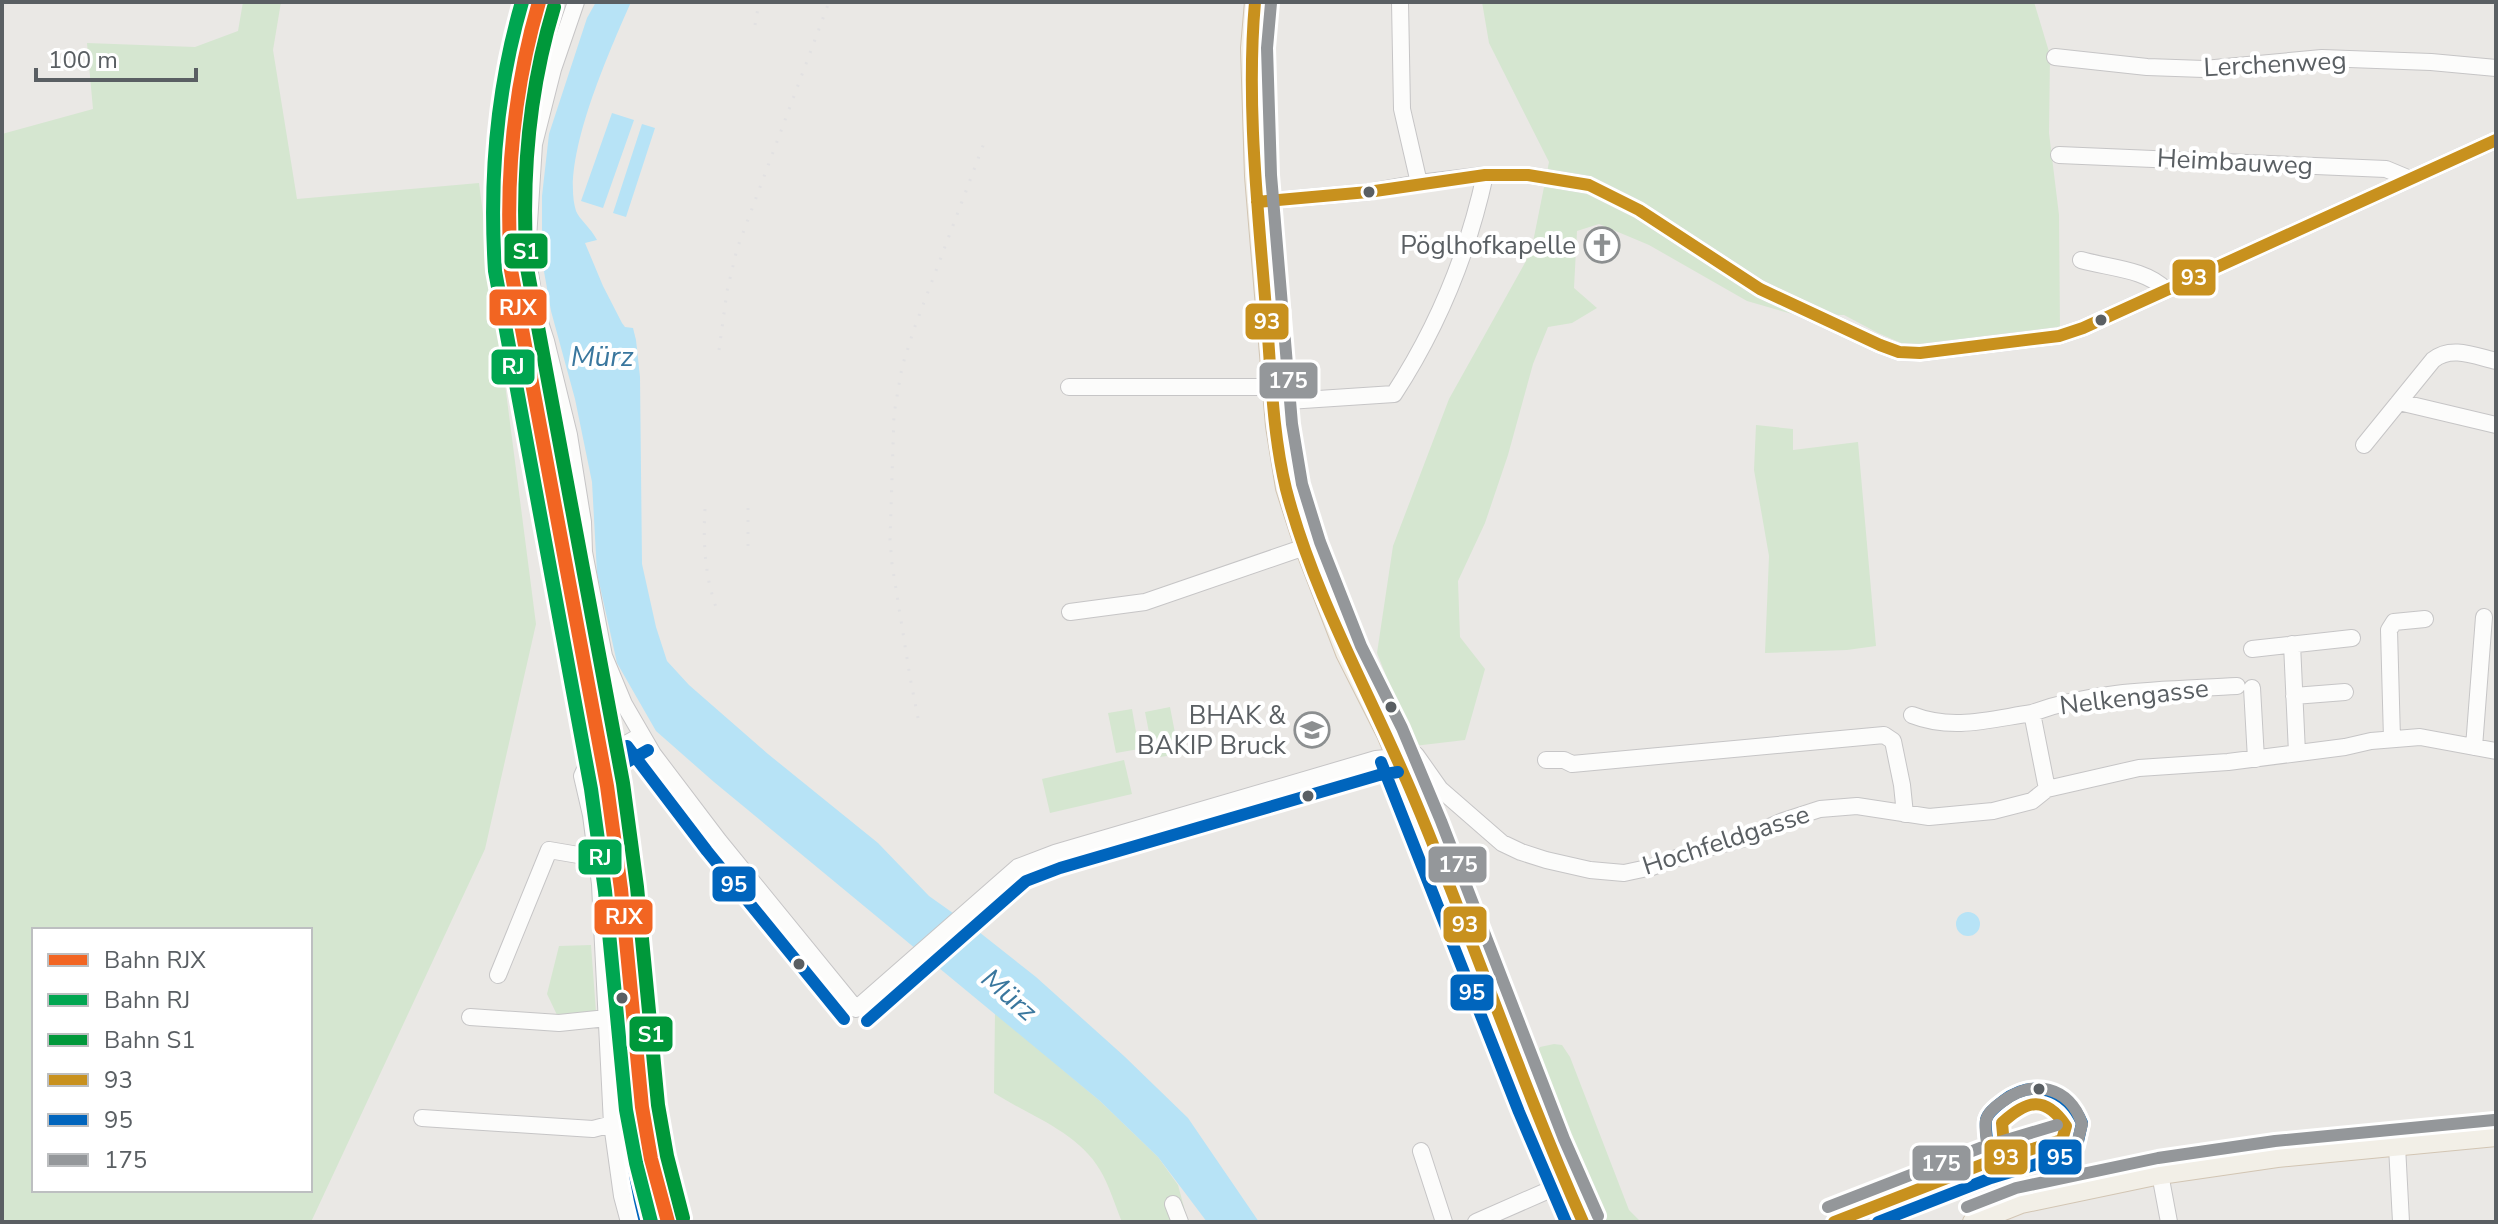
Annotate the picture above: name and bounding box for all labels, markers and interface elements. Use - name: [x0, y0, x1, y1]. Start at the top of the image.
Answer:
- scale bar: [36, 32, 196, 82]
- street label: Lerchenweg: [2203, 43, 2347, 85]
- text: 100 m: [48, 44, 118, 76]
- street label: Heimbauweg: [2156, 140, 2314, 184]
- unlabelled marker: [1361, 184, 1377, 200]
- church icon: Pöglhofkapelle: [1583, 226, 1621, 264]
- place label: Pöglhofkapelle: [1400, 228, 1576, 263]
- line badge: S1: [503, 232, 549, 270]
- text: S1: [512, 237, 540, 267]
- line badge: 93: [2171, 258, 2217, 297]
- text: 93: [2181, 263, 2207, 293]
- line badge: RJX: [488, 288, 548, 327]
- text: RJX: [499, 293, 537, 323]
- line badge: 93: [1244, 302, 1290, 341]
- text: 93: [1254, 307, 1280, 337]
- unlabelled marker: [2093, 312, 2109, 328]
- water label: Mürz: [571, 338, 633, 376]
- line badge: RJ: [490, 348, 536, 386]
- text: RJ: [501, 352, 525, 382]
- line badge: 175: [1258, 361, 1319, 400]
- text: 175: [1268, 366, 1308, 396]
- street label: Nelkengasse: [2057, 670, 2211, 724]
- place label: BHAK & BAKIP Bruck: [1137, 698, 1287, 763]
- unlabelled marker: [1383, 699, 1399, 715]
- school or university icon: BHAK & BAKIP Bruck: [1293, 711, 1331, 749]
- unlabelled marker: [1300, 788, 1316, 804]
- street label: Hochfeldgasse: [1638, 797, 1814, 883]
- line badge: RJ: [577, 838, 623, 876]
- text: RJ: [588, 843, 612, 873]
- line badge: 175: [1427, 845, 1488, 884]
- text: 175: [1438, 850, 1478, 880]
- line badge: 95: [711, 865, 757, 903]
- text: 95: [721, 870, 747, 900]
- line badge: RJX: [593, 898, 654, 936]
- text: RJX: [605, 902, 643, 932]
- line badge: 93: [1442, 905, 1488, 944]
- text: 93: [1452, 910, 1478, 940]
- legend: [32, 928, 312, 1192]
- text: Bahn RJX: [104, 944, 206, 976]
- unlabelled marker: [791, 956, 807, 972]
- water label: Mürz: [973, 960, 1045, 1030]
- line badge: 95: [1449, 973, 1495, 1012]
- text: 95: [1459, 978, 1485, 1008]
- text: Bahn RJ: [104, 984, 190, 1016]
- unlabelled marker: [614, 990, 630, 1006]
- line badge: S1: [628, 1015, 674, 1053]
- text: S1: [637, 1020, 665, 1050]
- text: Bahn S1: [104, 1024, 196, 1056]
- text: 93: [104, 1064, 133, 1096]
- unlabelled marker: [2031, 1081, 2047, 1097]
- text: 95: [104, 1104, 133, 1136]
- line badge: 93: [1983, 1138, 2029, 1176]
- line badge: 95: [2037, 1138, 2083, 1176]
- text: 93: [1993, 1143, 2019, 1173]
- text: 95: [2047, 1143, 2073, 1173]
- text: 175: [104, 1144, 147, 1176]
- line badge: 175: [1911, 1144, 1972, 1182]
- text: 175: [1921, 1149, 1961, 1179]

